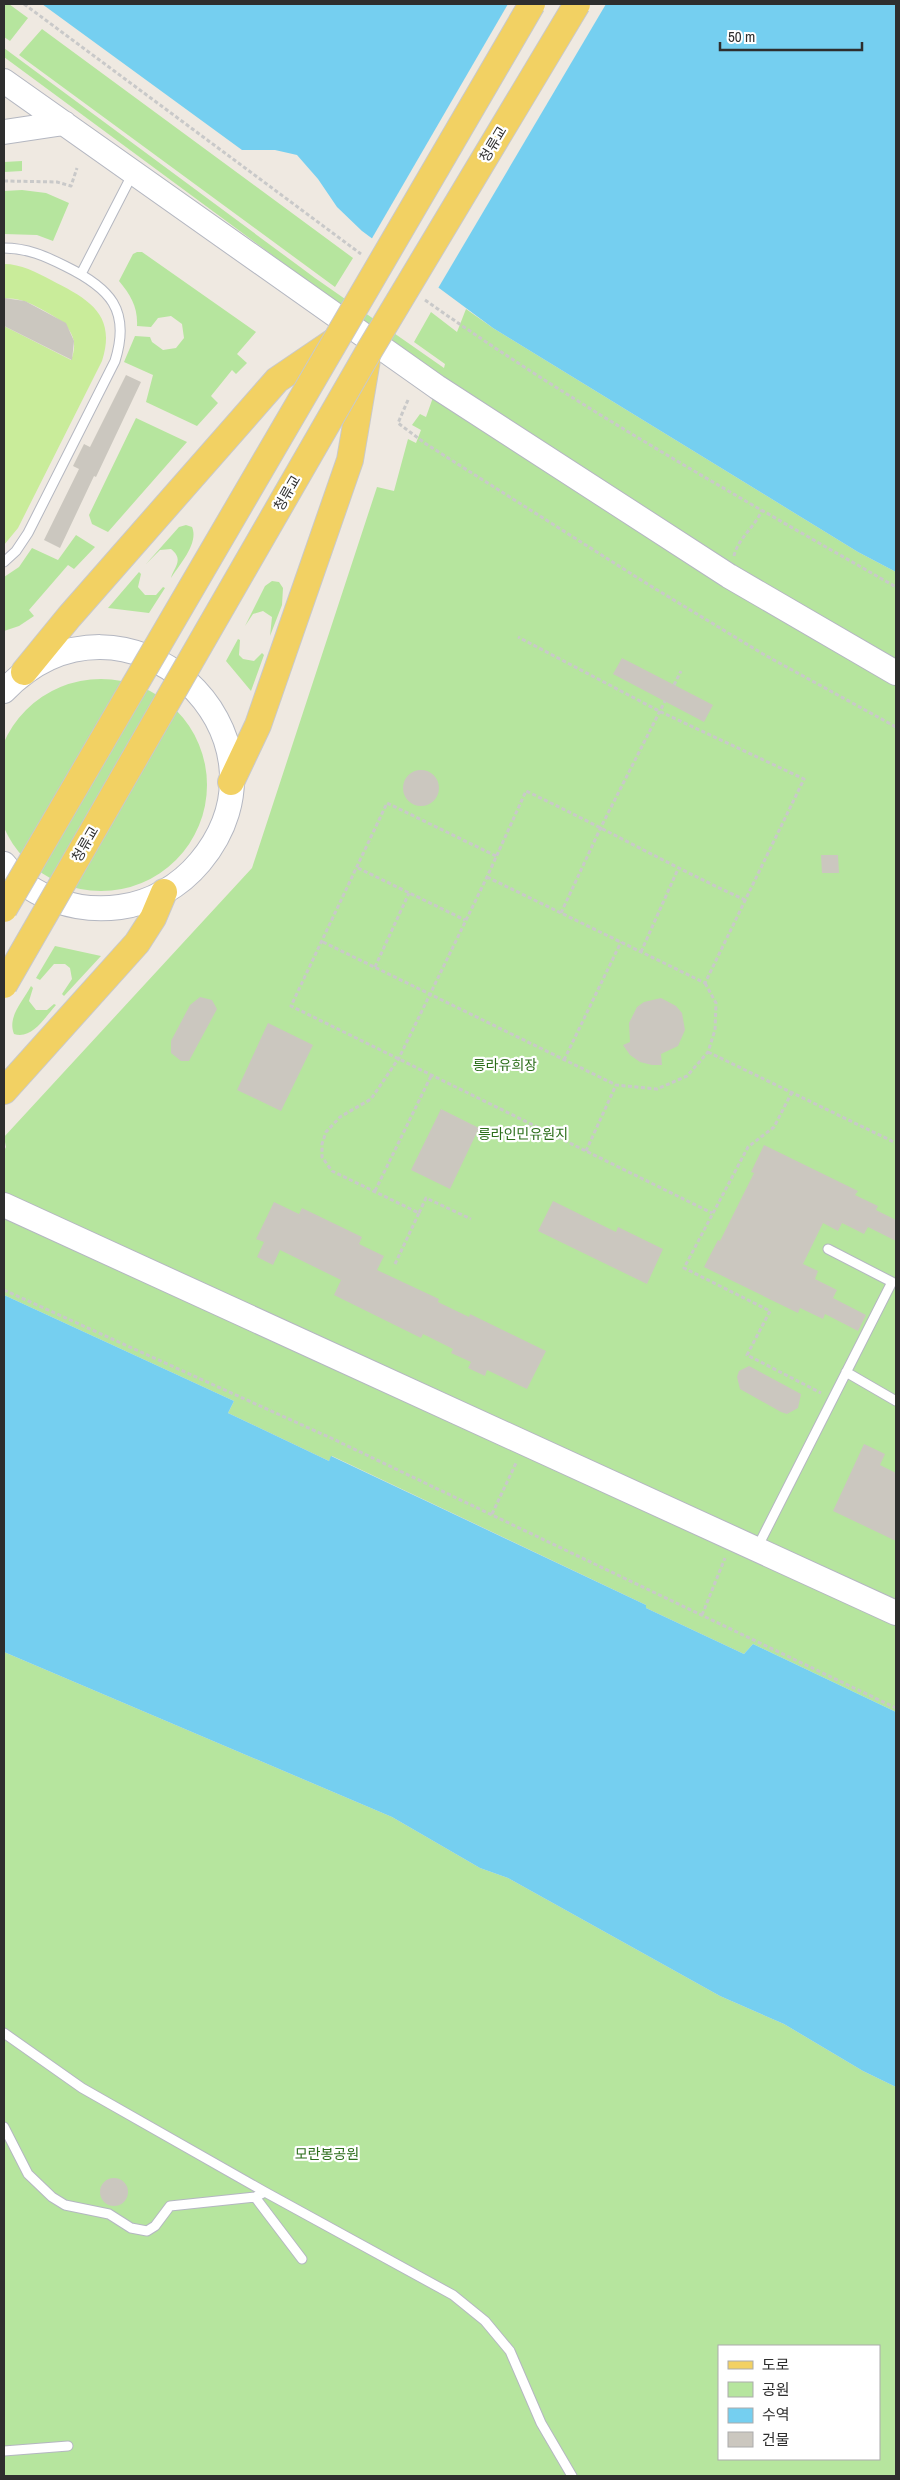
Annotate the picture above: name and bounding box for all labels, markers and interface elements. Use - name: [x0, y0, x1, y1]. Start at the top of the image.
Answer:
- scale bar: [720, 20, 862, 52]
- text: 50 m: [728, 26, 755, 47]
- street label: 청류교: [475, 123, 511, 165]
- street label: 청류교: [270, 472, 305, 514]
- street label: 청류교: [68, 823, 103, 865]
- park label: 릉라유희장: [473, 1056, 537, 1074]
- park label: 릉라인민유원지: [478, 1125, 568, 1143]
- park label: 모란봉공원: [295, 2145, 359, 2163]
- legend: [718, 2345, 880, 2460]
- text: 도로: [762, 2354, 790, 2375]
- text: 공원: [762, 2379, 790, 2400]
- text: 수역: [762, 2404, 790, 2425]
- text: 건물: [762, 2429, 790, 2450]

